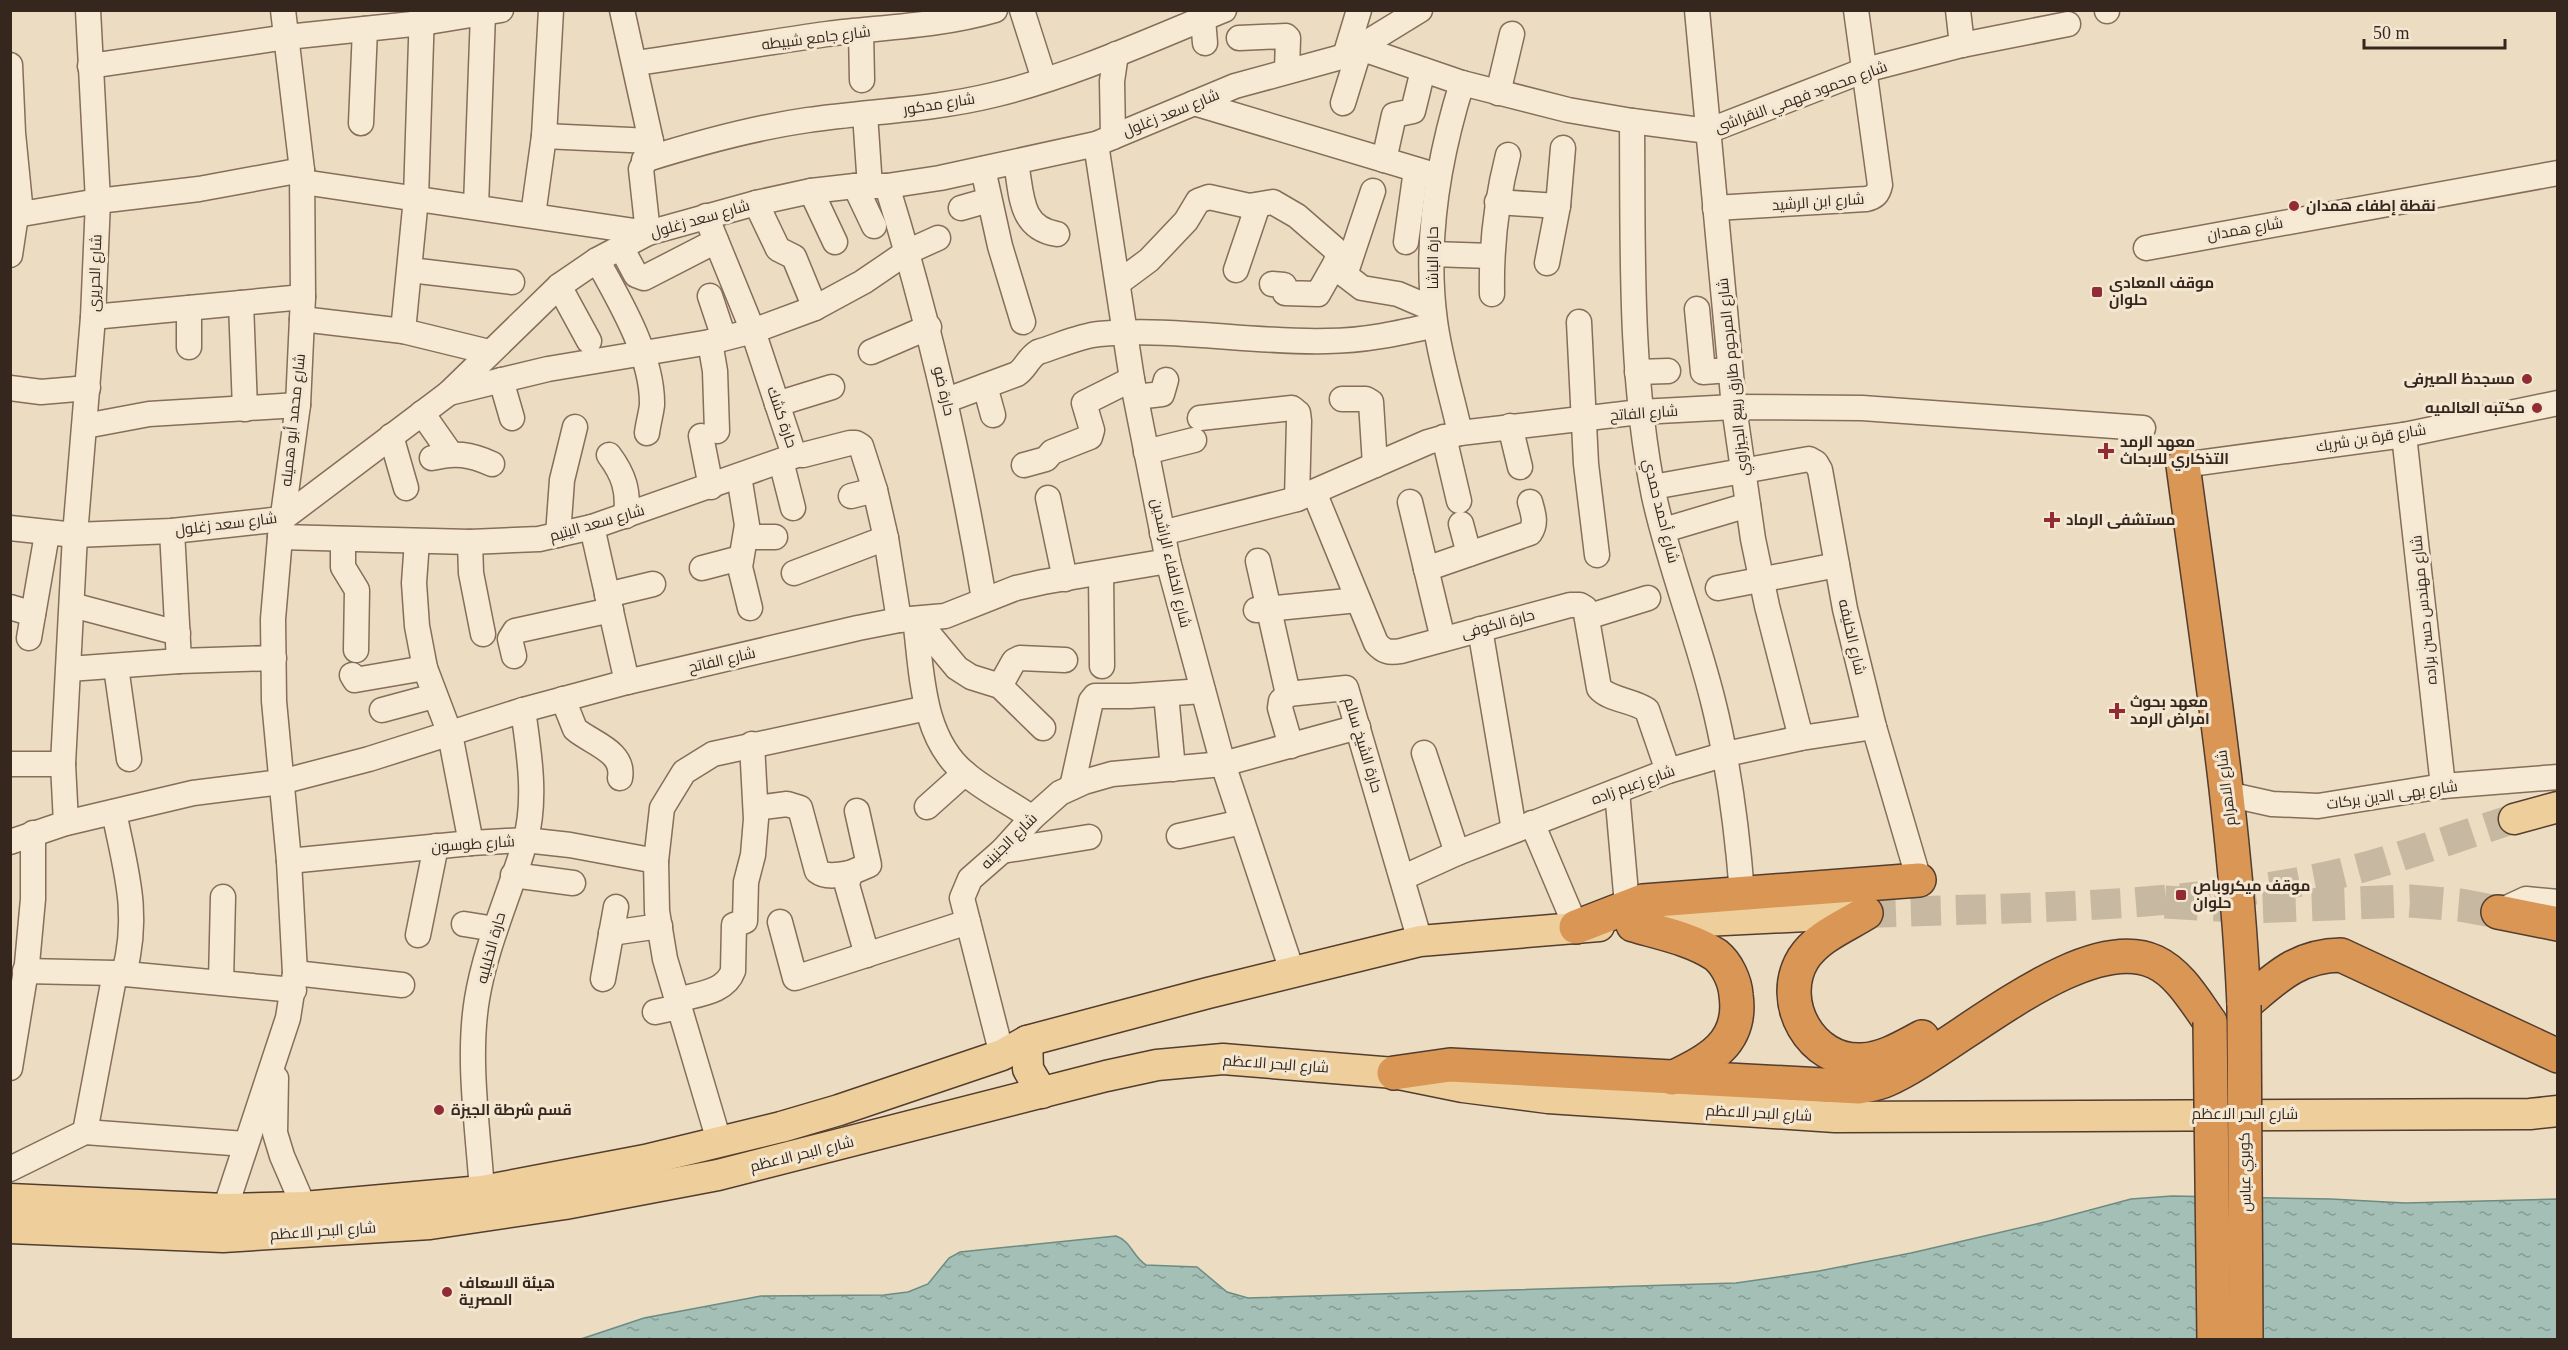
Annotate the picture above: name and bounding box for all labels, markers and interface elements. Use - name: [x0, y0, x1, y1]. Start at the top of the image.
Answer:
- scale bar: [2364, 12, 2505, 50]
- street label: شارع جامع شبيطه: [761, 23, 872, 56]
- text: 50 m: [2373, 23, 2410, 43]
- street label: شارع محمود فهمي النقراشى: [1713, 58, 1891, 139]
- street label: شارع سعد زغلول: [1120, 86, 1223, 142]
- street label: شارع مدكور: [901, 90, 977, 121]
- street label: شارع ابن الرشيد: [1771, 191, 1865, 216]
- street label: شارع سعد زغلول: [648, 197, 752, 244]
- place label: نقطة إطفاء همدان: [2306, 198, 2436, 216]
- marker: نقطة إطفاء همدان: [2287, 199, 2301, 213]
- street label: شارع همدان: [2206, 214, 2285, 247]
- street label: حارة الباشا: [1425, 226, 1442, 290]
- street label: شارع الحريرى: [86, 234, 107, 312]
- place label: موقف المعادى حلوان: [2109, 275, 2214, 309]
- street label: شارع المرحوم طارق ربيع الجيزاوي: [1715, 277, 1755, 477]
- marker: موقف المعادى حلوان: [2090, 285, 2104, 299]
- street label: شارع محمد أبو هميله: [276, 353, 311, 488]
- street label: حارة ضو: [930, 365, 957, 417]
- place label: مسجدظ الصيرفى: [2404, 371, 2515, 388]
- marker: مسجدظ الصيرفى: [2520, 372, 2534, 386]
- street label: حارة كشك: [763, 384, 800, 450]
- place label: مكتبه العالميه: [2425, 400, 2525, 416]
- marker: مكتبه العالميه: [2530, 401, 2544, 415]
- street label: شارع الفاتح: [1609, 403, 1679, 426]
- street label: شارع قرة بن شريك: [2315, 421, 2428, 458]
- place label: معهد الرمد التذكاري للابحاث: [2120, 434, 2229, 471]
- marker: معهد الرمد التذكاري للابحاث: [2097, 442, 2115, 460]
- street label: شارع أحمد حمدي: [1636, 457, 1684, 566]
- street label: شارع الخلفاء الراشدين: [1145, 497, 1194, 630]
- street label: شارع سعد اليتيم: [548, 502, 647, 547]
- street label: شارع سعد زغلول: [174, 510, 278, 541]
- marker: مستشفى الرماد: [2043, 511, 2061, 529]
- place label: مستشفى الرماد: [2066, 512, 2176, 529]
- street label: شارع مهندس حسن براده: [2408, 534, 2443, 686]
- street label: شارع الخليفه: [1833, 598, 1868, 677]
- street label: حارة الكوفى: [1460, 607, 1537, 643]
- street label: شارع الفاتح: [687, 645, 758, 678]
- place label: معهد بحوث امراض الرمد: [2130, 694, 2210, 728]
- street label: حارة الشيخ سالم: [1338, 695, 1385, 795]
- marker: معهد بحوث امراض الرمد: [2108, 702, 2126, 720]
- street label: شارع الاهرام: [2213, 749, 2242, 827]
- street label: شارع زعيم زاده: [1589, 762, 1678, 810]
- street label: شارع بهى الدين بركات: [2325, 778, 2459, 815]
- street label: شارع الجنينه: [978, 810, 1042, 874]
- street label: شارع طوسون: [431, 833, 516, 858]
- place label: موقف ميكروباص حلوان: [2193, 878, 2310, 912]
- marker: موقف ميكروباص حلوان: [2174, 888, 2188, 902]
- street label: حارة الخليليه: [474, 911, 509, 986]
- street label: شارع البحر الاعظم: [1222, 1052, 1330, 1079]
- place label: قسم شرطة الجيزة: [451, 1102, 572, 1120]
- street label: شارع البحر الاعظم: [1705, 1102, 1813, 1127]
- marker: قسم شرطة الجيزة: [432, 1103, 446, 1117]
- street label: شارع البحر الاعظم: [2192, 1106, 2298, 1125]
- street label: كوبري عباس: [2236, 1132, 2258, 1212]
- street label: شارع البحر الاعظم: [748, 1133, 856, 1178]
- street label: شارع البحر الاعظم: [269, 1219, 377, 1246]
- place label: هيئة الاسعاف المصرية: [459, 1275, 555, 1309]
- marker: هيئة الاسعاف المصرية: [440, 1285, 454, 1299]

